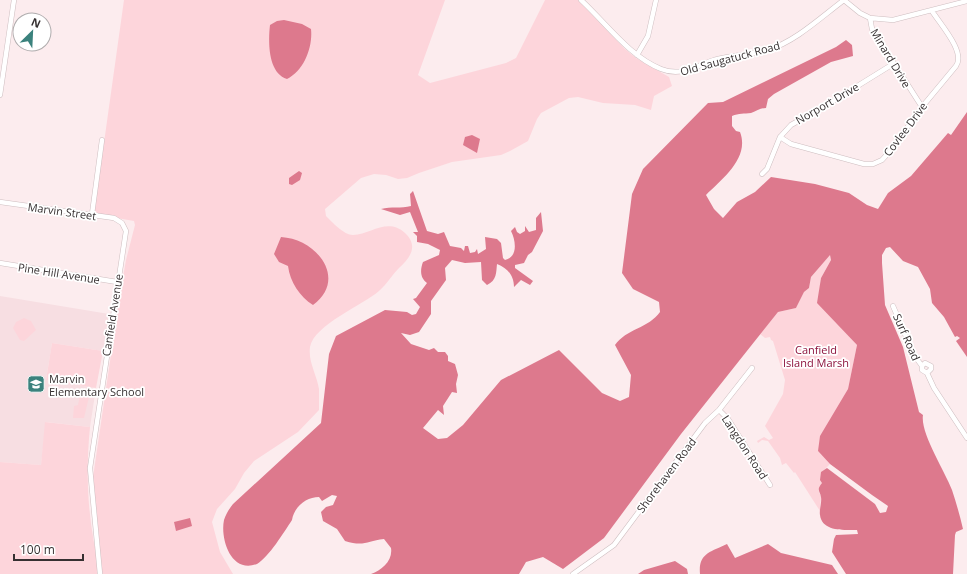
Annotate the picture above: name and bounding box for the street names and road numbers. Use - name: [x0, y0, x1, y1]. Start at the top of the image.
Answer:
- street label: Minard Drive: [867, 26, 915, 90]
- street label: Old Saugatuck Road: [678, 37, 782, 79]
- street label: Norport Drive: [793, 79, 861, 127]
- street label: Covlee Drive: [880, 99, 930, 159]
- street label: Marvin Street: [27, 199, 97, 223]
- street label: Pine Hill Avenue: [17, 259, 101, 287]
- street label: Canfield Avenue: [98, 273, 126, 357]
- street label: Surf Road: [890, 311, 924, 363]
- street label: Langdon Road: [719, 412, 771, 482]
- street label: Shorehaven Road: [633, 434, 699, 516]

